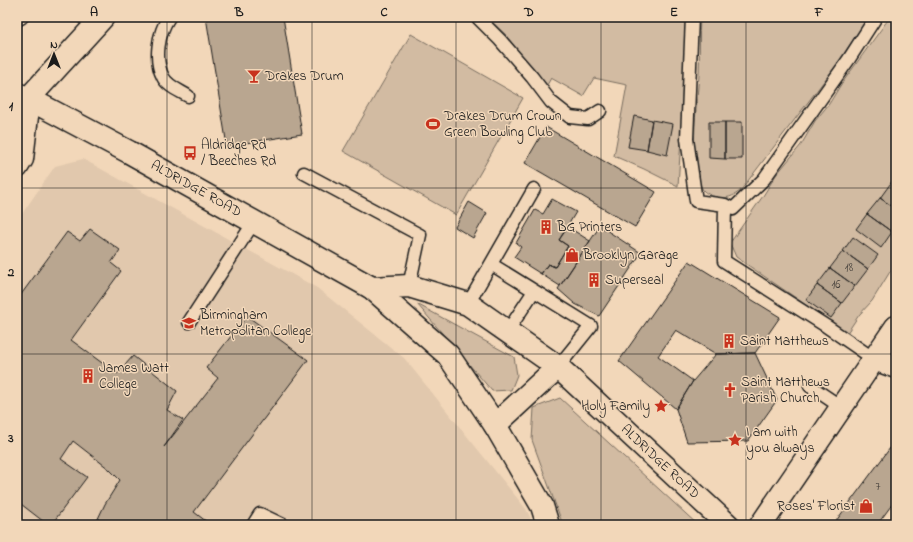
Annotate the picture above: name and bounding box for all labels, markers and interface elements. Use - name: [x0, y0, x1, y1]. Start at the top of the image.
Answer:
- text: A: [90, 3, 98, 22]
- text: B: [234, 3, 244, 22]
- text: C: [380, 3, 388, 22]
- text: D: [523, 3, 534, 22]
- text: E: [670, 3, 678, 22]
- text: F: [814, 3, 824, 22]
- north arrow: [34, 34, 74, 74]
- text: N: [50, 37, 58, 53]
- place label: Drakes Drum: [264, 66, 344, 87]
- bar icon: Drakes Drum: [246, 68, 262, 84]
- text: 1: [9, 97, 14, 116]
- place label: Drakes Drum Crown Green Bowling Club: [443, 106, 562, 144]
- sports icon: Drakes Drum Crown Green Bowling Club: [425, 116, 441, 132]
- place label: Aldridge Rd / Beeches Rd: [201, 135, 276, 172]
- bus stop icon: Aldridge Rd / Beeches Rd: [182, 145, 198, 161]
- street label: ALDRIDGE ROAD: [147, 155, 245, 223]
- place label: BG Printers: [556, 217, 622, 238]
- building icon: BG Printers: [538, 219, 554, 235]
- place label: Brooklyn Garage: [582, 245, 679, 267]
- shop icon: Brooklyn Garage: [564, 247, 580, 263]
- house number: 18: [845, 259, 854, 277]
- text: 2: [7, 263, 15, 282]
- place label: Superseal: [605, 270, 664, 291]
- building icon: Superseal: [586, 272, 602, 288]
- house number: 16: [831, 276, 841, 294]
- place label: Birmingham Metropolitan College: [199, 305, 312, 343]
- school or university icon: Birmingham Metropolitan College: [181, 315, 197, 331]
- place label: Saint Matthews: [740, 331, 829, 352]
- building icon: Saint Matthews: [721, 333, 737, 349]
- place label: James Watt College: [99, 358, 169, 396]
- building icon: James Watt College: [80, 368, 96, 384]
- place label: Saint Matthews Parish Church: [741, 372, 830, 409]
- church icon: Saint Matthews Parish Church: [722, 382, 738, 398]
- place label: Holy Family: [581, 396, 650, 418]
- place icon: Holy Family: [653, 398, 669, 414]
- street label: ALDRIDGE ROAD: [616, 420, 704, 504]
- place label: I am with you always: [746, 422, 815, 460]
- text: 3: [7, 429, 14, 448]
- place icon: I am with you always: [727, 432, 743, 448]
- house number: 7: [876, 478, 881, 496]
- place label: Roses' Florist: [777, 496, 855, 517]
- shop icon: Roses' Florist: [858, 498, 874, 514]

